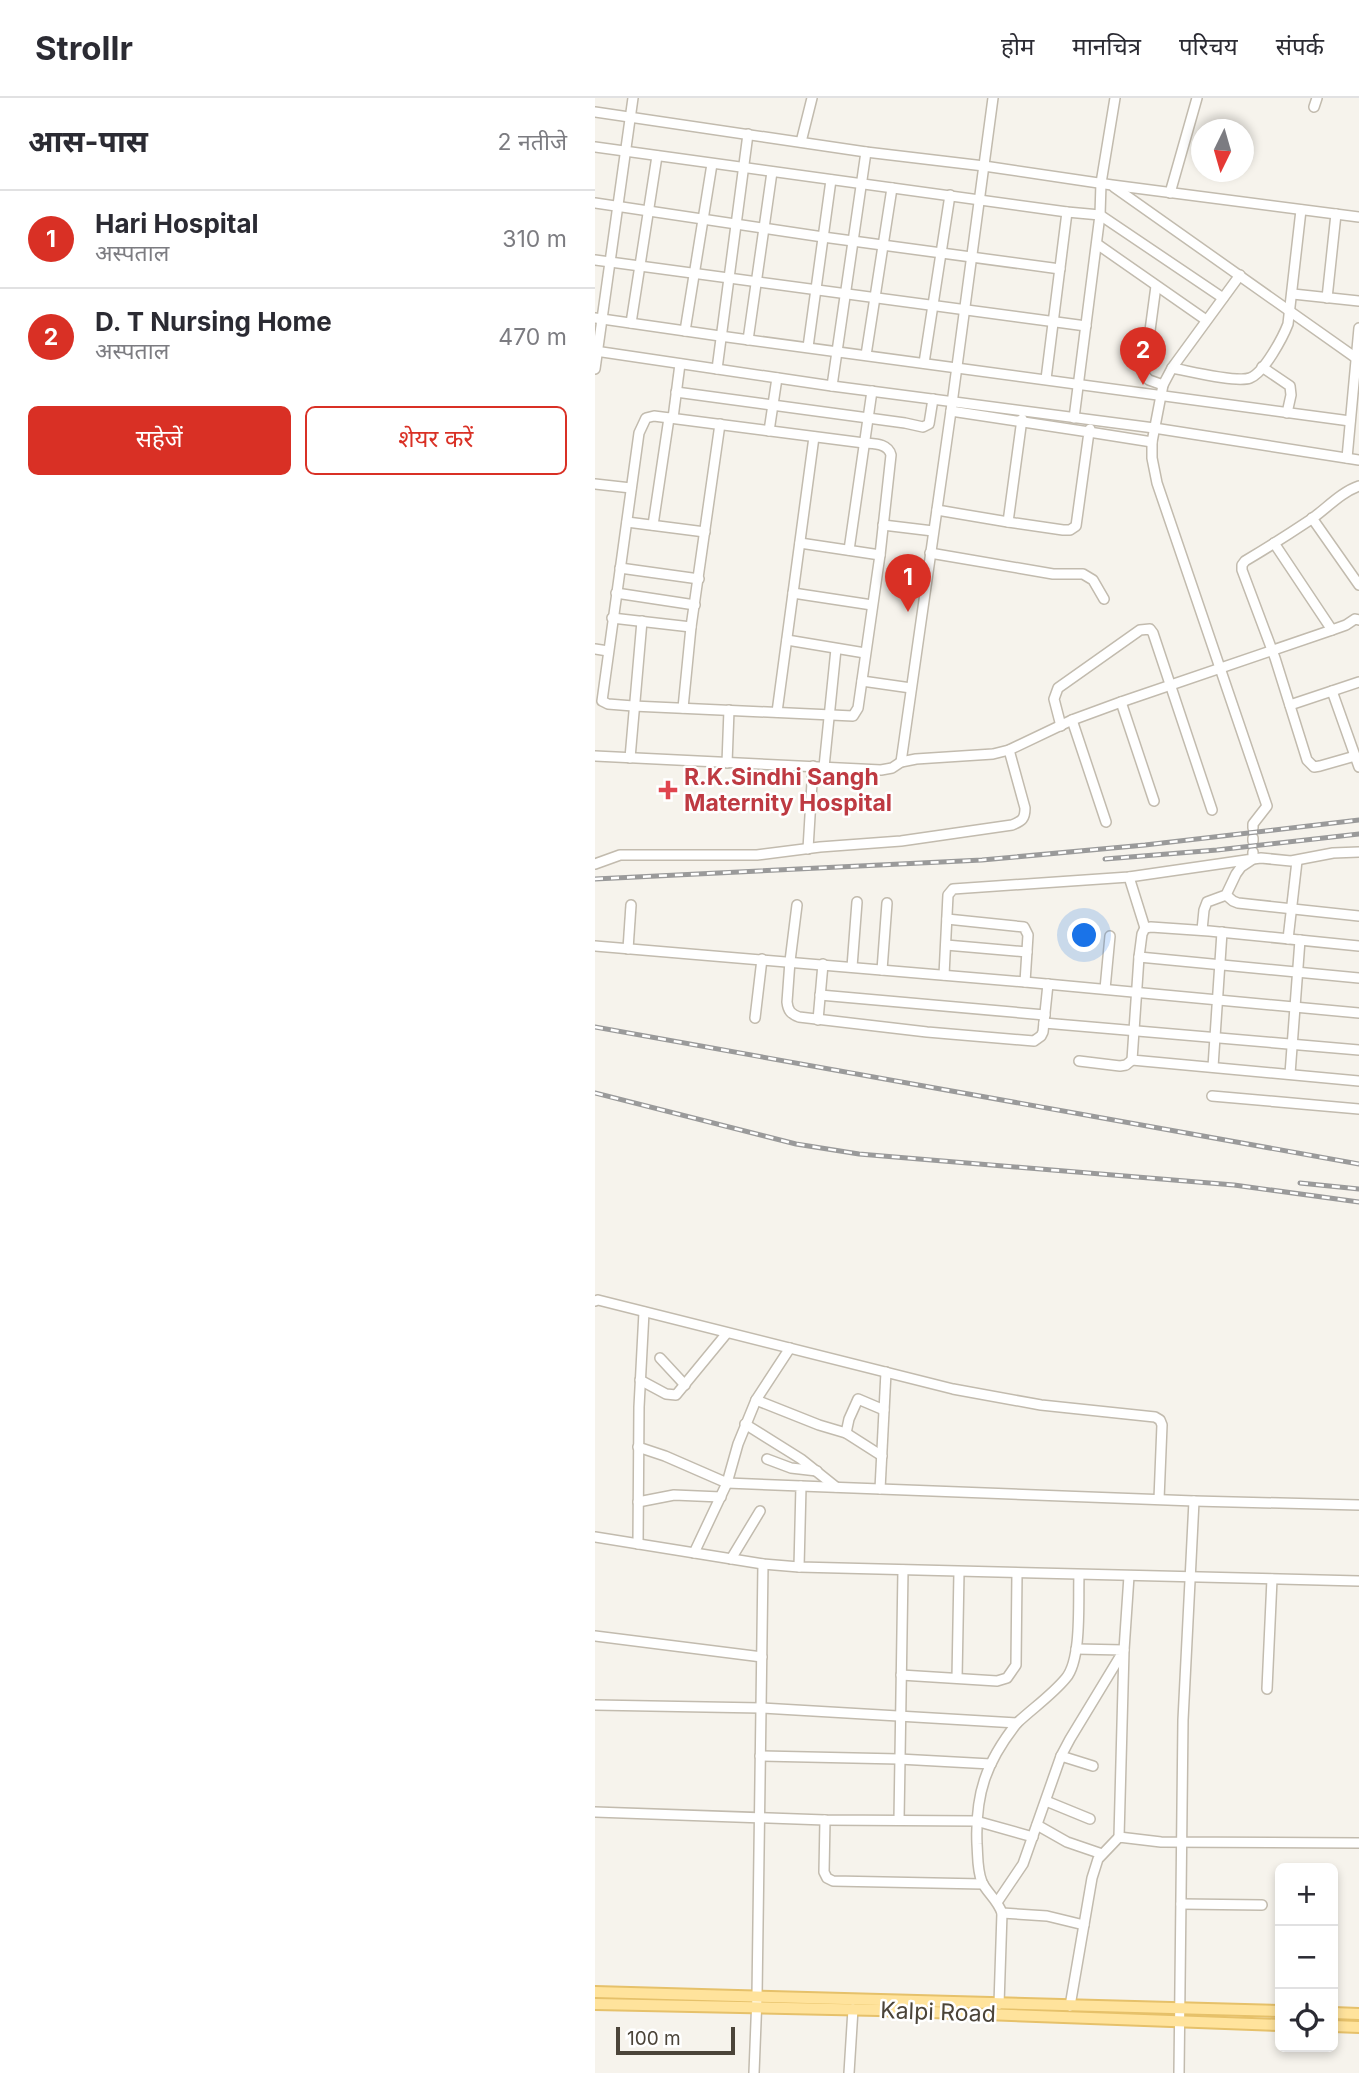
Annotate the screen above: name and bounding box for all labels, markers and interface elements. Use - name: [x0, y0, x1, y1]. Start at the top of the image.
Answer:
- text: Strollr: [35, 28, 133, 68]
- text: होम: [1001, 32, 1034, 61]
- text: मानचित्र: [1072, 32, 1141, 61]
- text: परिचय: [1179, 32, 1238, 61]
- text: संपर्क: [1276, 32, 1324, 61]
- north arrow: [1191, 119, 1254, 182]
- text: आस-पास: [28, 123, 148, 159]
- text: 2 नतीजे: [498, 128, 567, 156]
- text: Hari Hospital: [95, 208, 259, 239]
- text: 1: [46, 225, 56, 253]
- text: 310 m: [502, 225, 567, 253]
- text: अस्पताल: [95, 239, 169, 267]
- text: D. T Nursing Home: [95, 306, 332, 337]
- text: 2: [44, 323, 58, 351]
- text: 470 m: [498, 323, 567, 351]
- pin: 2: [1120, 327, 1166, 385]
- text: अस्पताल: [95, 337, 169, 365]
- button: सहेजें: [28, 406, 291, 475]
- button: शेयर करें: [305, 406, 567, 475]
- pin: 1: [885, 554, 931, 612]
- place label: R.K.Sindhi Sangh Maternity Hospital: [684, 763, 892, 817]
- marker: R.K.Sindhi Sangh Maternity Hospital: [658, 780, 678, 800]
- your location: [1067, 918, 1101, 952]
- map controls: [1275, 1863, 1338, 2052]
- button: +: [1275, 1863, 1338, 1926]
- button: −: [1275, 1926, 1338, 1989]
- button: locate: [1275, 1989, 1338, 2052]
- street label: Kalpi Road: [880, 1996, 996, 2028]
- scale bar: [616, 2024, 735, 2056]
- text: 100 m: [627, 2027, 681, 2050]

